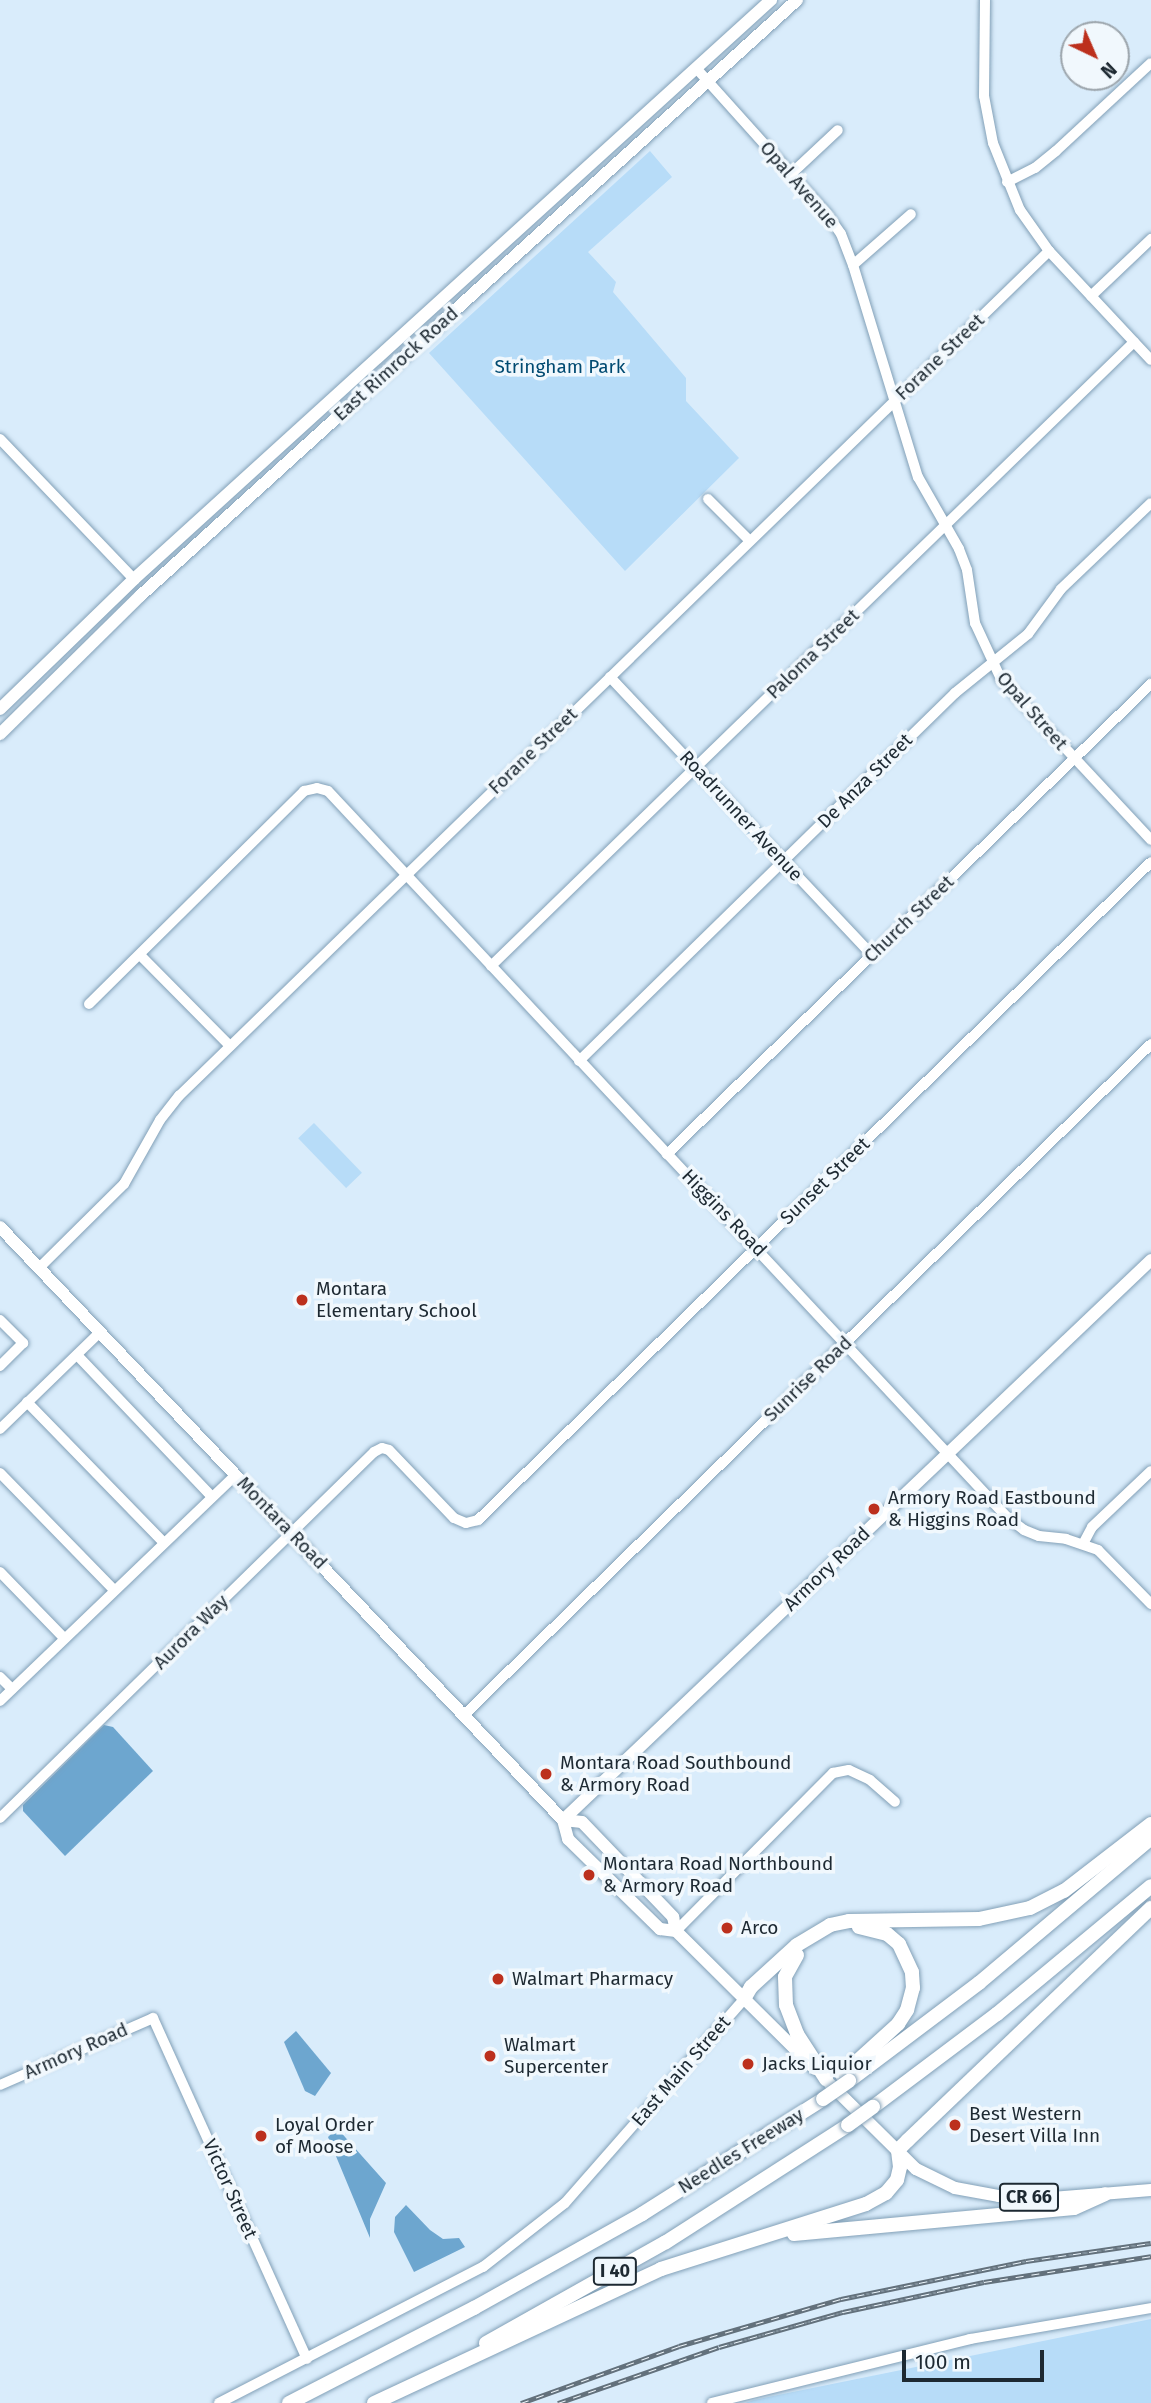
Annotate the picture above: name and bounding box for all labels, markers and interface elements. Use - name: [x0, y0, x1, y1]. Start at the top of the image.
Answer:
- north arrow: [1060, 21, 1130, 91]
- text: N: [1096, 57, 1121, 83]
- street label: Opal Avenue: [755, 137, 843, 233]
- street label: East Rimrock Road: [329, 302, 463, 426]
- street label: Forane Street: [891, 309, 989, 405]
- park label: Stringham Park: [494, 356, 626, 378]
- street label: Paloma Street: [762, 604, 864, 704]
- street label: Opal Street: [992, 667, 1072, 755]
- street label: Forane Street: [484, 703, 582, 799]
- street label: De Anza Street: [813, 729, 917, 833]
- street label: Roadrunner Avenue: [675, 746, 807, 886]
- street label: Church Street: [859, 870, 959, 968]
- street label: Sunset Street: [776, 1133, 874, 1229]
- street label: Higgins Road: [677, 1165, 771, 1261]
- place label: Montara Elementary School: [316, 1278, 477, 1322]
- marker: Montara Elementary School: [294, 1292, 310, 1308]
- street label: Sunrise Road: [759, 1331, 857, 1427]
- street label: Montara Road: [232, 1472, 332, 1574]
- place label: Armory Road Eastbound & Higgins Road: [888, 1487, 1096, 1531]
- marker: Armory Road Eastbound & Higgins Road: [866, 1501, 882, 1517]
- street label: Armory Road: [779, 1522, 875, 1616]
- street label: Aurora Way: [149, 1590, 233, 1674]
- place label: Montara Road Southbound & Armory Road: [560, 1752, 791, 1796]
- marker: Montara Road Southbound & Armory Road: [538, 1766, 554, 1782]
- place label: Montara Road Northbound & Armory Road: [603, 1853, 833, 1897]
- marker: Montara Road Northbound & Armory Road: [581, 1867, 597, 1883]
- place label: Arco: [741, 1917, 778, 1939]
- marker: Arco: [719, 1920, 735, 1936]
- place label: Walmart Pharmacy: [512, 1968, 673, 1990]
- marker: Walmart Pharmacy: [490, 1971, 506, 1987]
- street label: East Main Street: [627, 2011, 735, 2131]
- street label: Armory Road: [21, 2018, 131, 2084]
- place label: Walmart Supercenter: [504, 2034, 608, 2078]
- marker: Walmart Supercenter: [482, 2048, 498, 2064]
- place label: Jacks Liquior: [762, 2053, 872, 2075]
- marker: Jacks Liquior: [740, 2056, 756, 2072]
- street label: Needles Freeway: [674, 2103, 808, 2199]
- place label: Best Western Desert Villa Inn: [969, 2103, 1100, 2147]
- place label: Loyal Order of Moose: [275, 2114, 374, 2158]
- marker: Best Western Desert Villa Inn: [947, 2117, 963, 2133]
- marker: Loyal Order of Moose: [253, 2128, 269, 2144]
- street label: Victor Street: [198, 2136, 262, 2242]
- road number: CR 66: [998, 2182, 1060, 2211]
- road number: I 40: [592, 2256, 638, 2286]
- scale bar: [906, 2336, 1048, 2380]
- text: 100 m: [915, 2349, 971, 2375]

